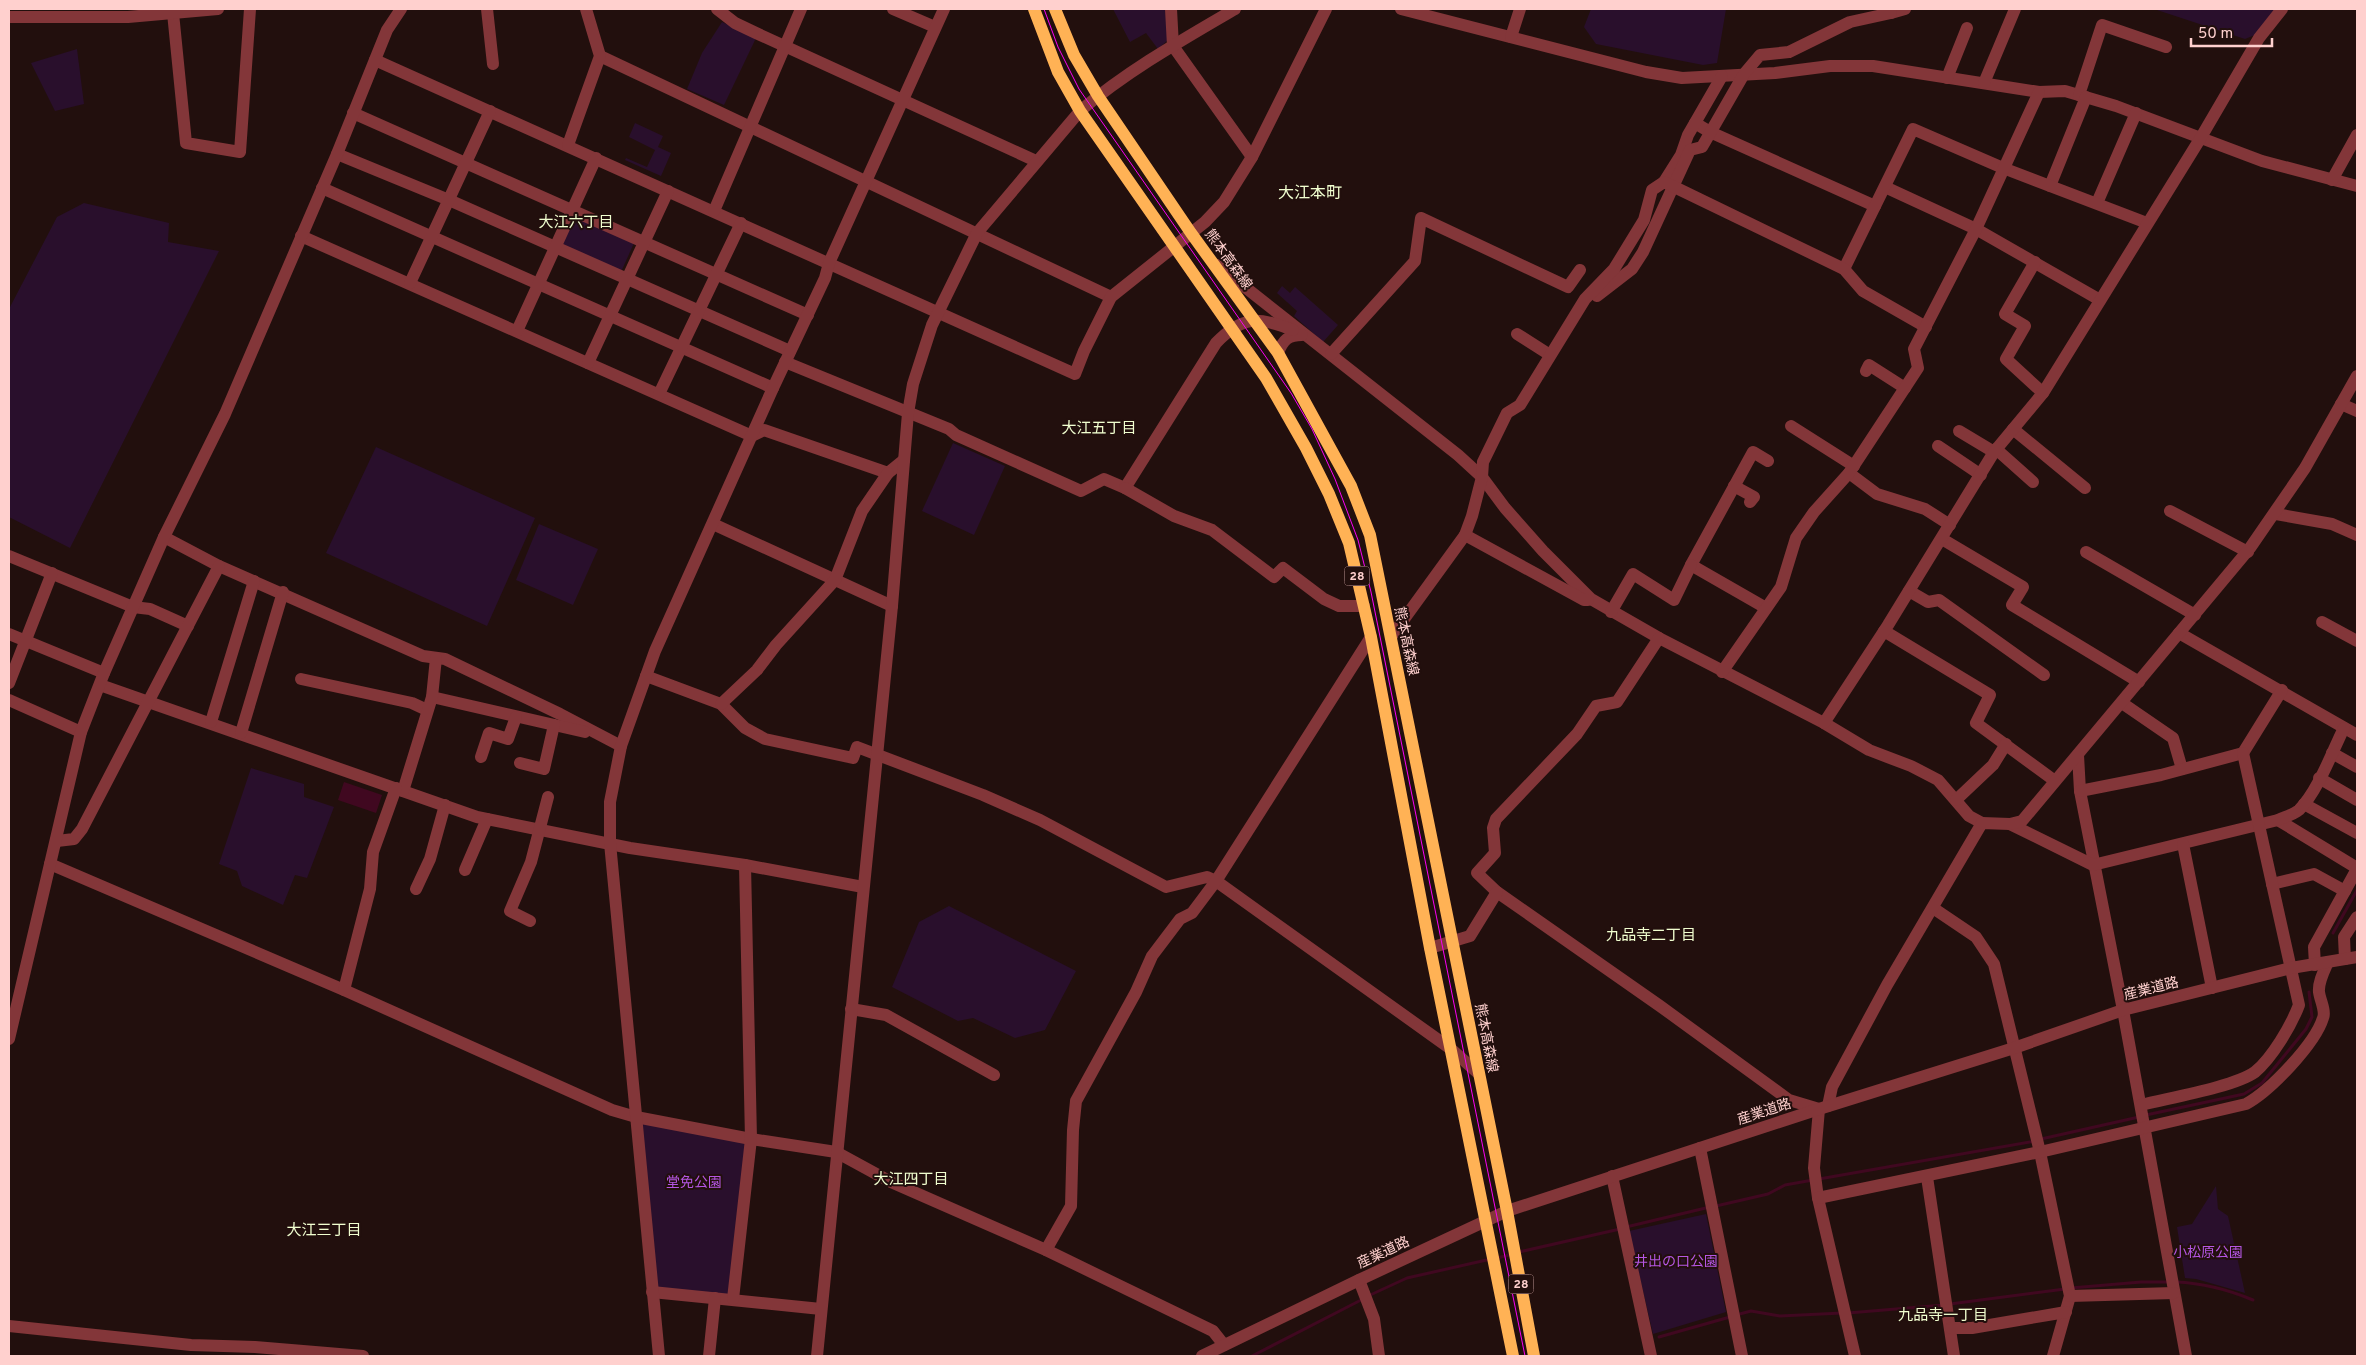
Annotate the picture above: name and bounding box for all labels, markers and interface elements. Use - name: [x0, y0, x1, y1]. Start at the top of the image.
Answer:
- scale bar: [2191, 15, 2272, 47]
- text: 50 m: [2198, 25, 2233, 44]
- district label: 大江本町: [1278, 184, 1342, 204]
- district label: 大江六丁目: [538, 214, 614, 233]
- street label: 熊本高森線: [1200, 226, 1256, 293]
- district label: 大江五丁目: [1061, 420, 1137, 439]
- road number: 28: [1344, 566, 1370, 586]
- street label: 熊本高森線: [1390, 605, 1422, 677]
- district label: 九品寺二丁目: [1606, 927, 1696, 946]
- street label: 産業道路: [2122, 974, 2181, 1004]
- street label: 熊本高森線: [1471, 1002, 1502, 1074]
- street label: 産業道路: [1735, 1096, 1794, 1129]
- district label: 大江四丁目: [873, 1171, 949, 1190]
- park label: 堂免公園: [666, 1175, 722, 1192]
- district label: 大江三丁目: [286, 1222, 362, 1241]
- street label: 産業道路: [1355, 1234, 1413, 1273]
- park label: 小松原公園: [2173, 1245, 2243, 1262]
- park label: 井出の口公園: [1634, 1253, 1718, 1271]
- road number: 28: [1508, 1274, 1534, 1294]
- district label: 九品寺一丁目: [1898, 1307, 1988, 1326]

